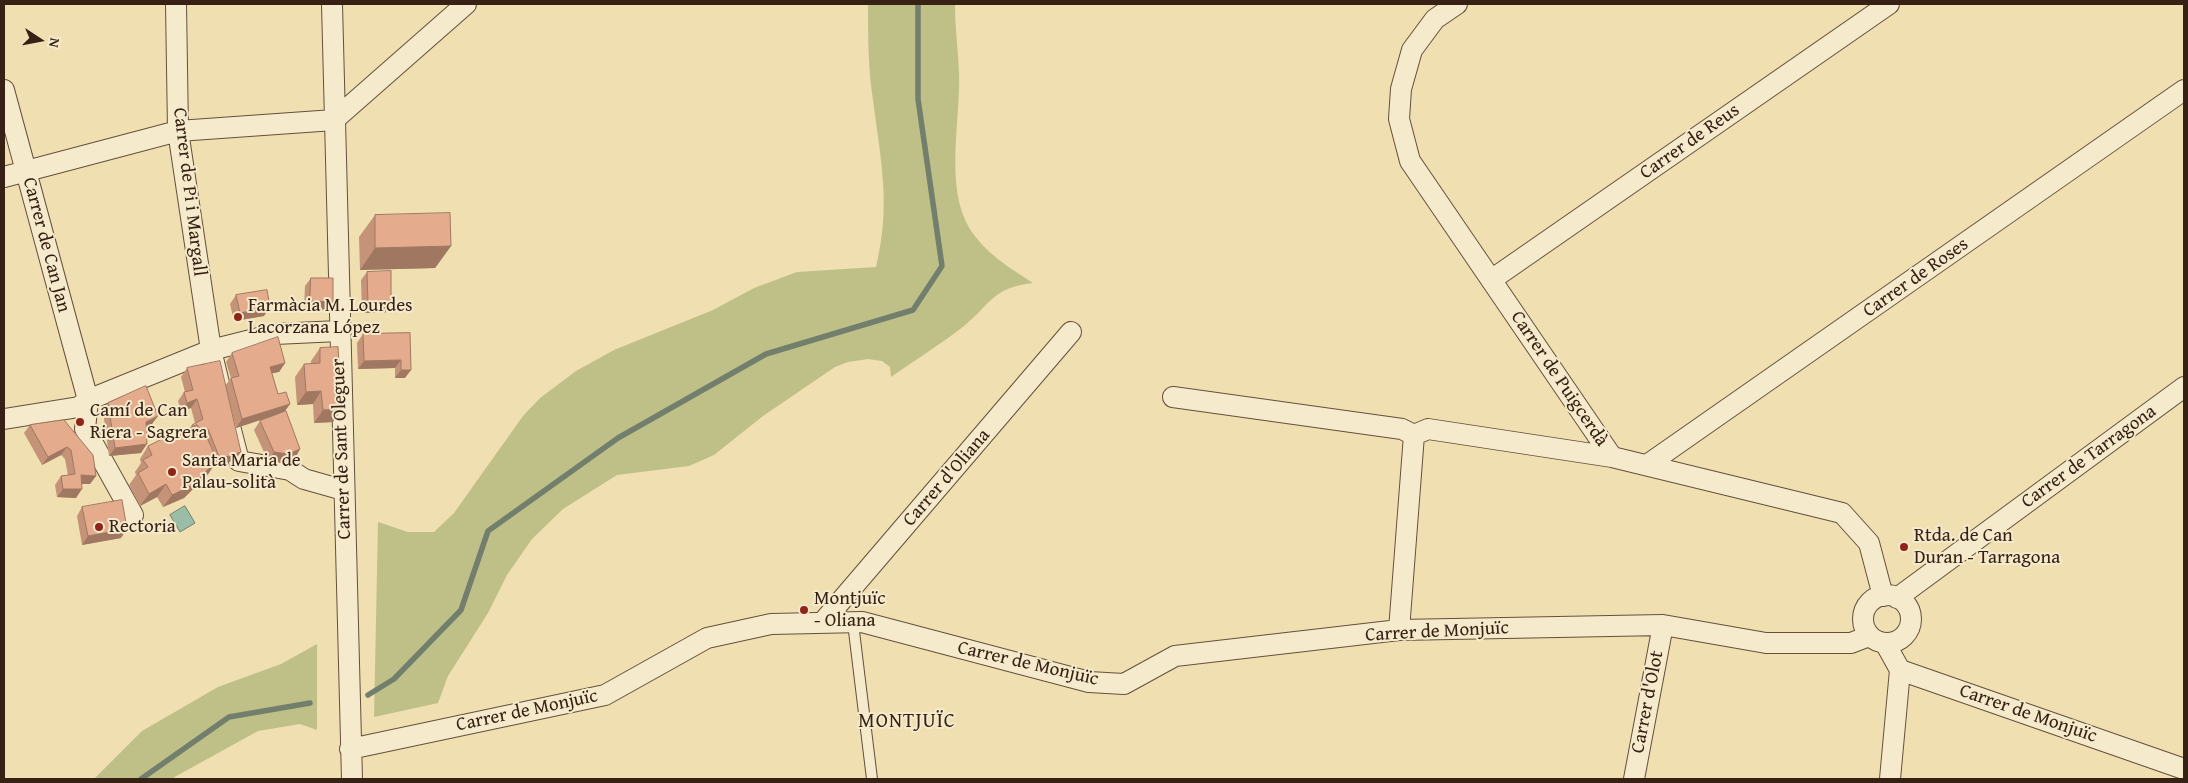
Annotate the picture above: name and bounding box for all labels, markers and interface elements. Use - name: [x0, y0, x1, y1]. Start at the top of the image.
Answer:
- north arrow: [15, 15, 65, 65]
- text: N: [44, 36, 65, 49]
- street label: Carrer de Reus: [1636, 99, 1744, 185]
- street label: Carrer de Pi i Margall: [167, 106, 211, 278]
- street label: Carrer de Can Jan: [17, 175, 75, 315]
- street label: Carrer de Roses: [1859, 233, 1973, 323]
- place label: Farmàcia M. Lourdes Lacorzana López: [248, 295, 413, 339]
- street label: Carrer de Puigcerdà: [1505, 307, 1613, 451]
- marker: Farmàcia M. Lourdes Lacorzana López: [232, 311, 244, 323]
- street label: Carrer de Sant Oleguer: [327, 358, 357, 540]
- place label: Camí de Can Riera - Sagrera: [90, 400, 207, 444]
- street label: Carrer de Tarragona: [2017, 400, 2161, 514]
- marker: Camí de Can Riera - Sagrera: [74, 416, 86, 428]
- street label: Carrer d'Oliana: [899, 425, 995, 531]
- place label: Santa Maria de Palau-solità: [182, 450, 301, 494]
- marker: Santa Maria de Palau-solità: [166, 466, 178, 478]
- place label: Rectoria: [109, 516, 176, 538]
- marker: Rectoria: [93, 521, 105, 533]
- place label: Rtda. de Can Duran - Tarragona: [1914, 525, 2060, 569]
- marker: Rtda. de Can Duran - Tarragona: [1898, 541, 1910, 553]
- place label: Montjuïc - Oliana: [814, 588, 886, 632]
- marker: Montjuïc - Oliana: [798, 604, 810, 616]
- street label: Carrer de Monjuïc: [1365, 617, 1509, 647]
- street label: Carrer de Monjuïc: [955, 637, 1101, 691]
- street label: Carrer d'Olot: [1627, 649, 1669, 755]
- street label: Carrer de Monjuïc: [1956, 680, 2100, 748]
- street label: Carrer de Monjuïc: [454, 685, 600, 737]
- district label: MONTJUÏC: [857, 710, 957, 734]

